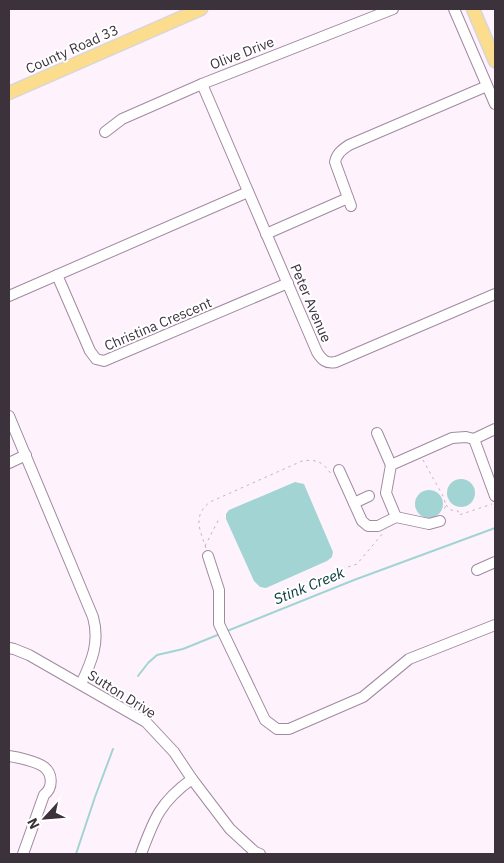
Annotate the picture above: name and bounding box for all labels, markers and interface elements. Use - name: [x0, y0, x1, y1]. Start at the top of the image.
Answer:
- street label: County Road 33: [23, 20, 121, 78]
- street label: Olive Drive: [207, 32, 277, 73]
- street label: Peter Avenue: [286, 261, 336, 345]
- street label: Christina Crescent: [102, 293, 214, 355]
- water label: Stink Creek: [271, 563, 347, 608]
- street label: Sutton Drive: [84, 666, 160, 722]
- north arrow: [20, 793, 70, 843]
- text: N: [23, 815, 44, 832]

